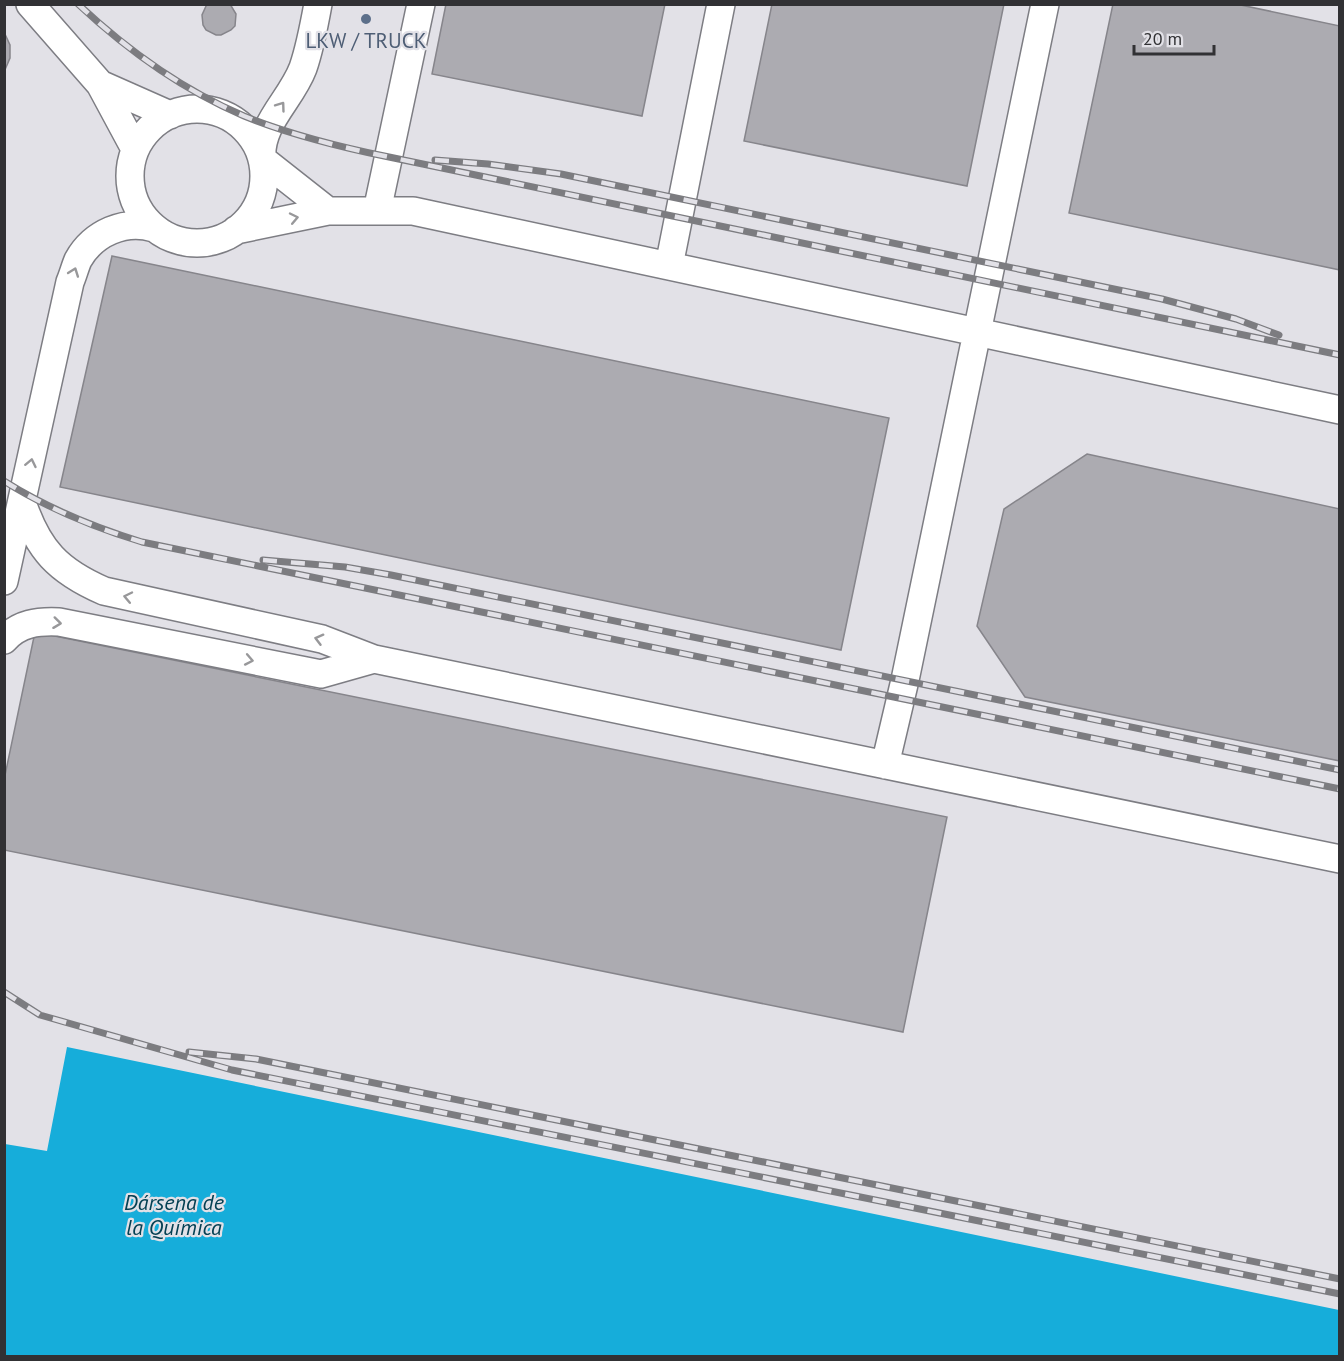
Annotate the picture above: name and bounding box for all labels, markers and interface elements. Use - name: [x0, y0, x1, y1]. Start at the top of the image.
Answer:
- marker: LKW / TRUCK: [359, 12, 373, 26]
- scale bar: [1134, 18, 1214, 56]
- place label: LKW / TRUCK: [305, 27, 427, 54]
- text: 20 m: [1143, 27, 1182, 50]
- one-way arrow: [274, 102, 285, 113]
- one-way arrow: [288, 213, 298, 226]
- one-way arrow: [66, 268, 79, 278]
- one-way arrow: [23, 458, 36, 468]
- one-way arrow: [124, 591, 134, 604]
- one-way arrow: [53, 616, 62, 629]
- one-way arrow: [314, 633, 324, 646]
- one-way arrow: [243, 653, 253, 666]
- water label: Dársena de la Química: [124, 1188, 225, 1241]

